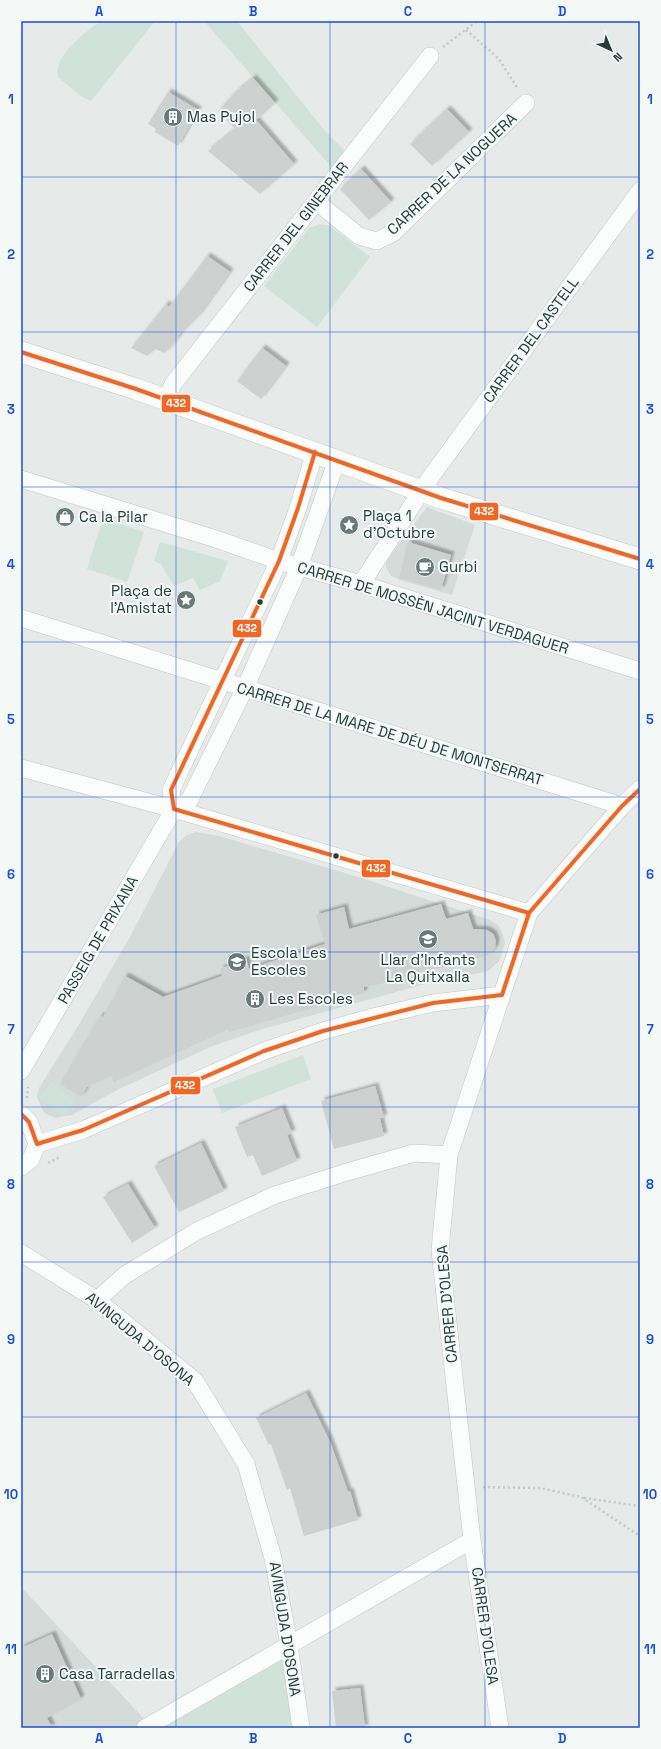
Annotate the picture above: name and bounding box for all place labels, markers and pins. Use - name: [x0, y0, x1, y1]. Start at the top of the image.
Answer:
- building icon: Mas Pujol: [162, 106, 184, 128]
- place label: Mas Pujol: [187, 107, 255, 126]
- shop icon: Ca la Pilar: [54, 506, 76, 528]
- place label: Plaça 1 d'Octubre: [363, 506, 435, 542]
- place label: Ca la Pilar: [79, 507, 148, 526]
- place icon: Plaça 1 d'Octubre: [338, 514, 360, 536]
- cafe icon: Gurbi: [414, 556, 436, 578]
- place label: Gurbi: [439, 557, 477, 576]
- place label: Plaça de l'Amistat: [110, 581, 172, 617]
- place icon: Plaça de l'Amistat: [175, 589, 197, 611]
- unlabelled marker: [255, 597, 265, 607]
- unlabelled marker: [331, 851, 341, 861]
- school or university icon: Llar d'Infants La Quitxalla: [417, 928, 439, 950]
- place label: Escola Les Escoles: [251, 943, 327, 979]
- place label: Llar d'Infants La Quitxalla: [381, 950, 476, 986]
- school or university icon: Escola Les Escoles: [226, 951, 248, 973]
- building icon: Les Escoles: [244, 988, 266, 1010]
- place label: Les Escoles: [269, 989, 353, 1008]
- building icon: Casa Tarradellas: [34, 1663, 56, 1685]
- place label: Casa Tarradellas: [59, 1664, 175, 1683]

